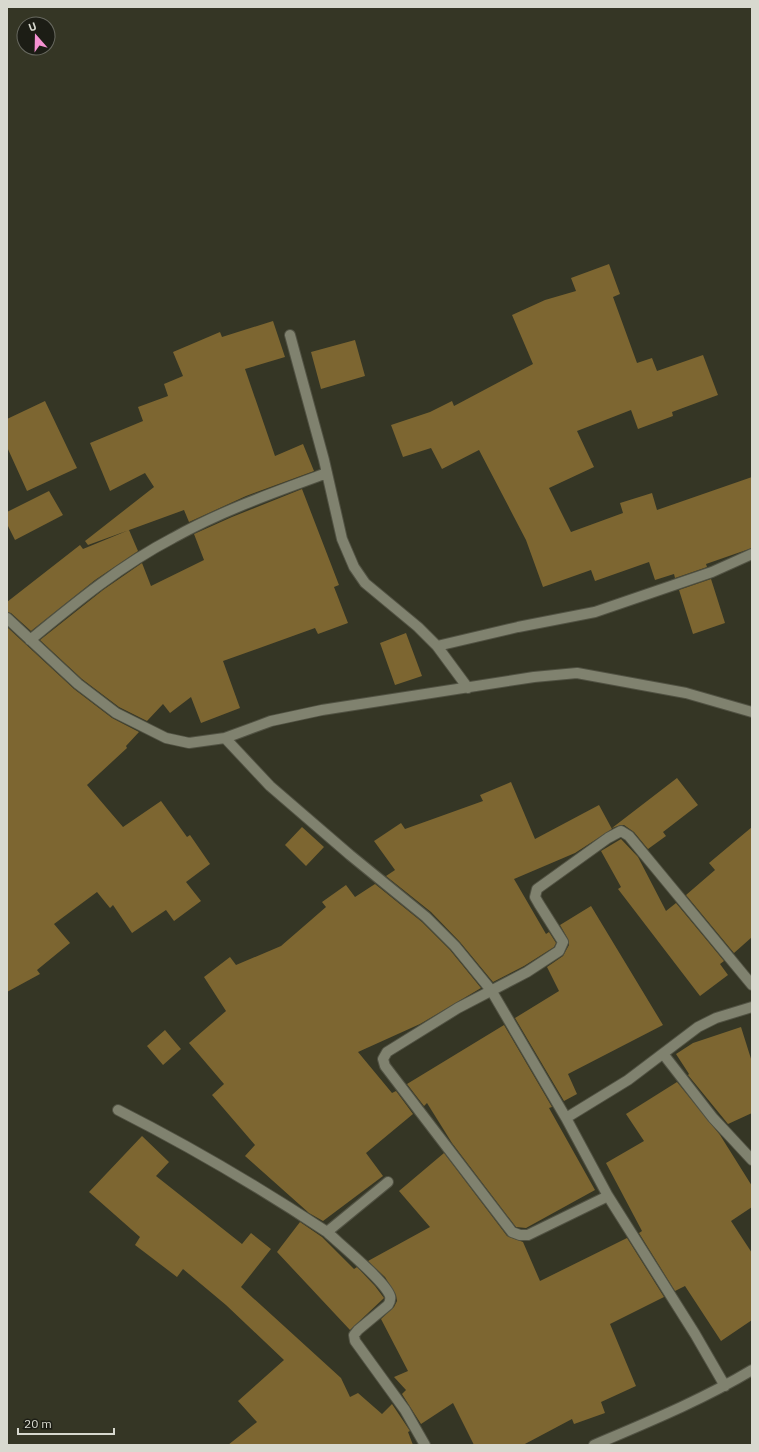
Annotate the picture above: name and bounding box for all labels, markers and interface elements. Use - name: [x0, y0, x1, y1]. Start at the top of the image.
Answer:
- north arrow: [16, 16, 56, 56]
- text: U: [27, 19, 39, 34]
- scale bar: [18, 1410, 114, 1436]
- text: 20 m: [24, 1416, 52, 1431]

